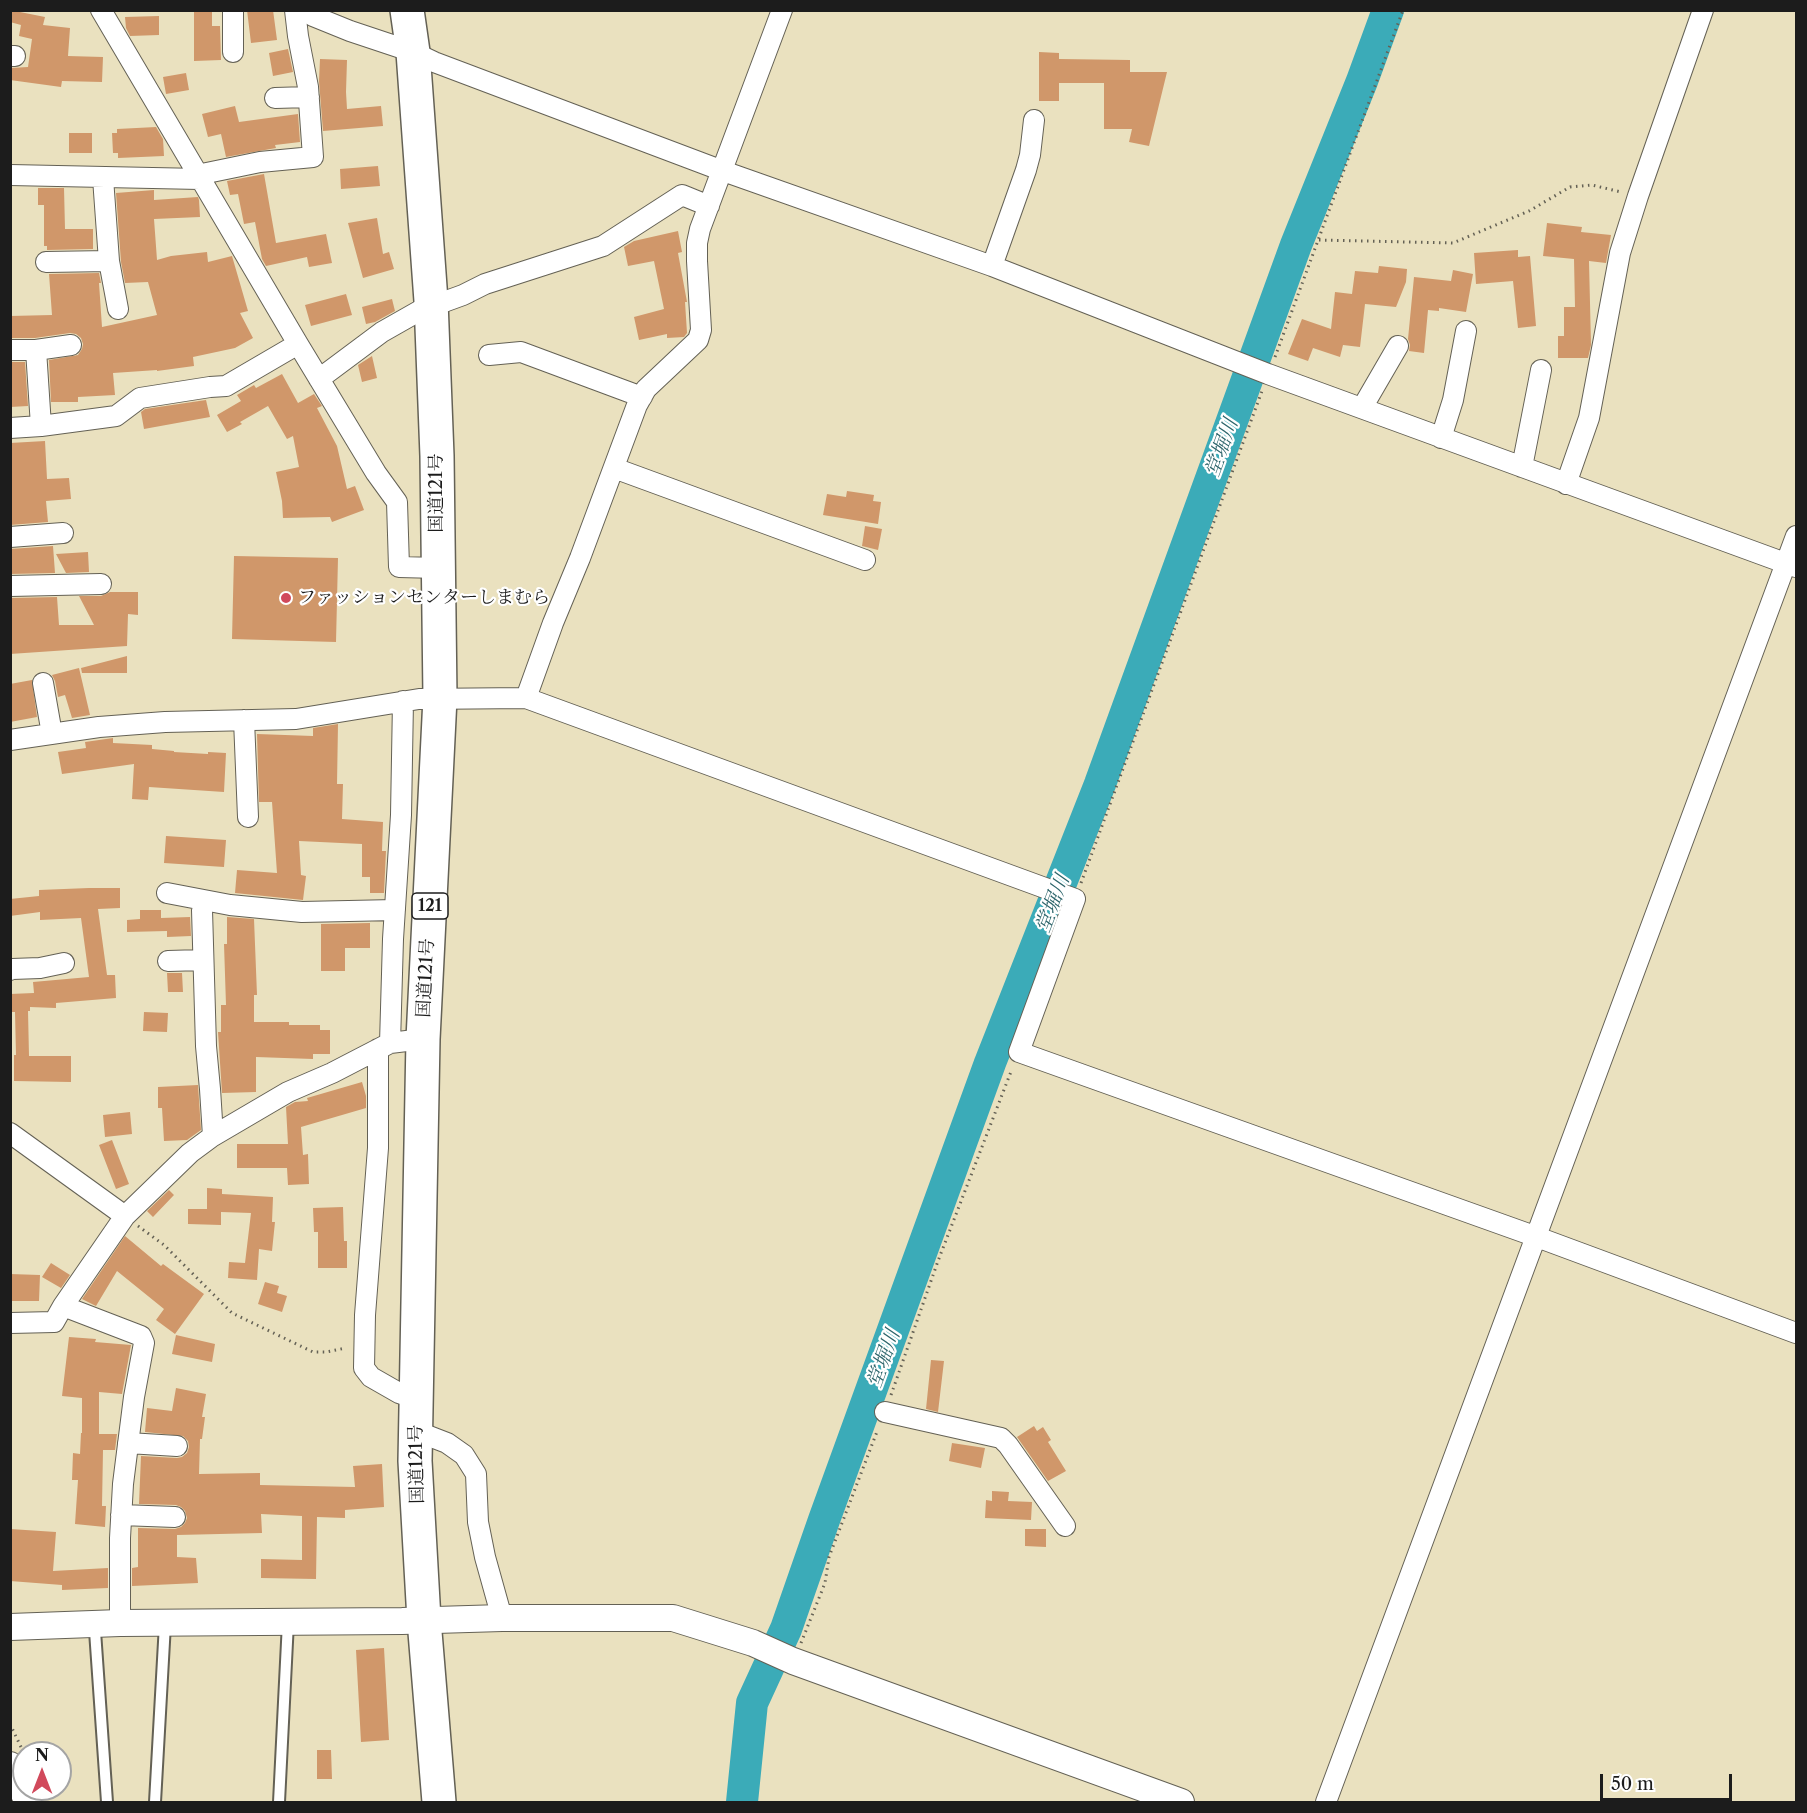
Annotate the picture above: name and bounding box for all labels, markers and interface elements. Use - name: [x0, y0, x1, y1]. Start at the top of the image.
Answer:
- water label: 堂堀川: [1200, 416, 1244, 480]
- street label: 国道121号: [426, 453, 448, 533]
- place label: ファッションセンターしまむら: [298, 587, 550, 609]
- marker: ファッションセンターしまむら: [279, 591, 293, 605]
- water label: 堂堀川: [1031, 872, 1075, 936]
- road number: 121: [412, 893, 448, 919]
- street label: 国道121号: [413, 938, 439, 1018]
- water label: 堂堀川: [862, 1327, 906, 1391]
- street label: 国道121号: [406, 1424, 428, 1504]
- north arrow: [12, 1741, 72, 1801]
- text: N: [35, 1745, 49, 1765]
- scale bar: [1603, 1762, 1735, 1800]
- text: 50 m: [1611, 1773, 1654, 1795]

